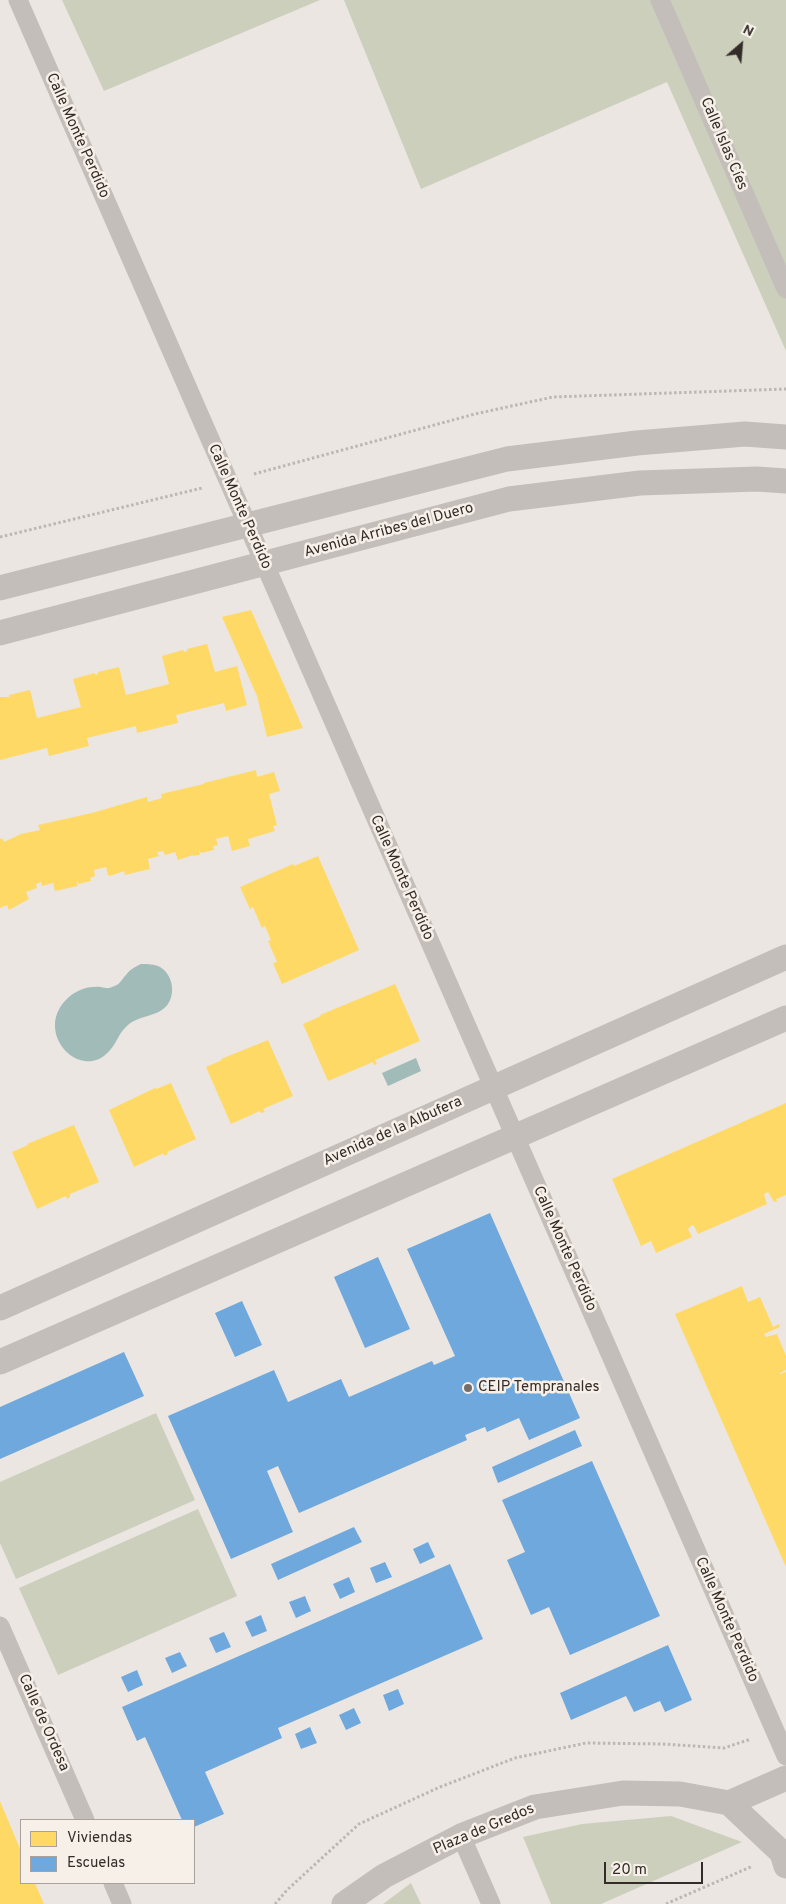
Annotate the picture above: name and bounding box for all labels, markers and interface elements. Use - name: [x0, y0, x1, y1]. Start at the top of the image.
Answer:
- north arrow: [716, 20, 766, 70]
- text: N: [740, 21, 756, 41]
- street label: Calle Monte Perdido: [41, 71, 113, 201]
- street label: Calle Islas Cíes: [695, 95, 751, 193]
- street label: Calle Monte Perdido: [203, 442, 275, 572]
- street label: Avenida Arribes del Duero: [302, 500, 476, 562]
- street label: Calle Monte Perdido: [365, 813, 437, 943]
- street label: Avenida de la Albufera: [321, 1093, 465, 1171]
- street label: Calle Monte Perdido: [528, 1184, 600, 1314]
- place label: CEIP Tempranales: [478, 1379, 599, 1397]
- marker: CEIP Tempranales: [462, 1382, 474, 1394]
- street label: Calle Monte Perdido: [690, 1555, 762, 1685]
- street label: Calle de Ordesa: [13, 1672, 73, 1774]
- street label: Plaza de Gredos: [431, 1801, 537, 1859]
- legend: [20, 1819, 195, 1884]
- text: Viviendas: [67, 1829, 132, 1848]
- scale bar: [606, 1852, 705, 1884]
- text: Escuelas: [67, 1854, 125, 1873]
- text: 20 m: [612, 1861, 647, 1880]

